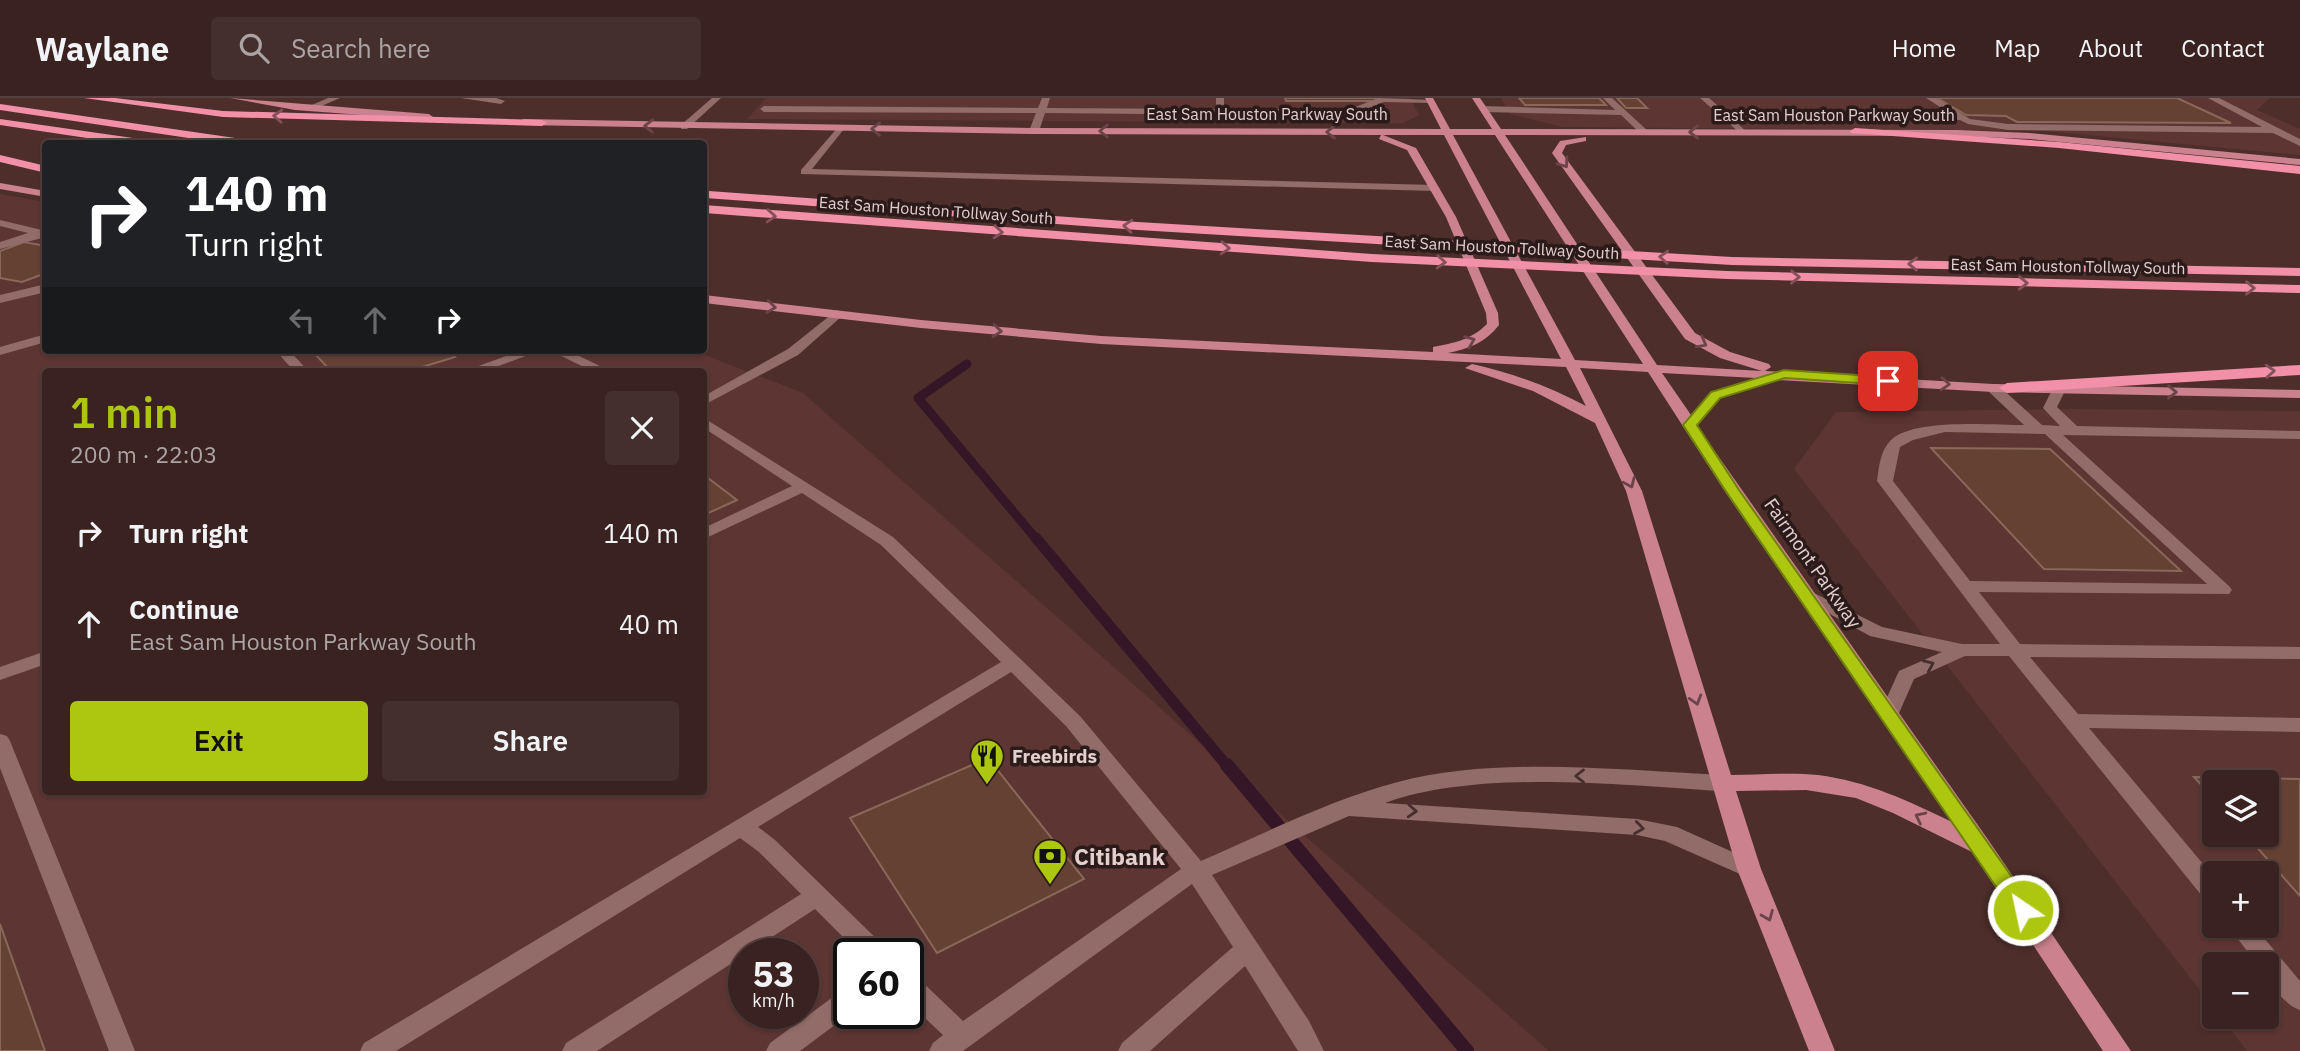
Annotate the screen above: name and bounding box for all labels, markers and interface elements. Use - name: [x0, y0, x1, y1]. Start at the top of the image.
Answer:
- search box: [211, 17, 701, 80]
- text: Waylane: [35, 27, 169, 70]
- icon: search: [235, 29, 273, 67]
- text: Search here: [291, 31, 431, 65]
- text: Home: [1892, 32, 1956, 64]
- text: Map: [1994, 32, 2040, 64]
- text: About: [2078, 32, 2143, 64]
- text: Contact: [2181, 32, 2265, 64]
- street label: East Sam Houston Parkway South: [1146, 104, 1388, 124]
- street label: East Sam Houston Parkway South: [1713, 105, 1955, 125]
- one-way arrow: [272, 109, 283, 124]
- one-way arrow: [643, 118, 654, 133]
- one-way arrow: [871, 121, 881, 137]
- one-way arrow: [1098, 123, 1109, 139]
- one-way arrow: [1326, 124, 1336, 140]
- one-way arrow: [1688, 124, 1699, 140]
- one-way arrow: [1556, 155, 1568, 168]
- text: 140 m: [185, 161, 329, 224]
- icon: right: [70, 168, 161, 259]
- street label: East Sam Houston Tollway South: [818, 192, 1054, 228]
- one-way arrow: [766, 208, 777, 223]
- one-way arrow: [1122, 218, 1133, 233]
- text: Turn right: [185, 223, 323, 265]
- one-way arrow: [993, 224, 1004, 239]
- street label: East Sam Houston Tollway South: [1384, 231, 1620, 263]
- one-way arrow: [1220, 240, 1231, 255]
- one-way arrow: [1658, 249, 1669, 264]
- one-way arrow: [1435, 254, 1446, 269]
- street label: East Sam Houston Tollway South: [1950, 254, 2186, 278]
- one-way arrow: [1908, 257, 1919, 272]
- one-way arrow: [1791, 269, 1801, 285]
- one-way arrow: [2018, 275, 2029, 290]
- one-way arrow: [2245, 281, 2256, 296]
- one-way arrow: [765, 299, 777, 314]
- icon: left: [283, 301, 321, 339]
- icon: ahead: [356, 301, 394, 339]
- icon: right: [429, 301, 467, 339]
- one-way arrow: [992, 323, 1003, 338]
- one-way arrow: [1695, 335, 1707, 348]
- one-way arrow: [1463, 336, 1475, 350]
- pin: [1858, 351, 1918, 411]
- icon: arrive: [1869, 362, 1907, 400]
- one-way arrow: [2265, 364, 2276, 379]
- one-way arrow: [1939, 377, 1950, 392]
- one-way arrow: [2167, 384, 2178, 400]
- text: 1 min: [70, 385, 179, 440]
- button: close: [605, 391, 679, 465]
- text: 200 m · 22:03: [70, 439, 217, 469]
- one-way arrow: [1621, 476, 1635, 488]
- street label: Fairmont Parkway: [1759, 493, 1867, 633]
- icon: right: [70, 514, 108, 552]
- text: Turn right: [129, 516, 248, 550]
- text: 140 m: [603, 516, 679, 550]
- text: Continue: [129, 592, 239, 626]
- icon: ahead: [70, 605, 108, 643]
- text: 40 m: [619, 607, 679, 641]
- text: East Sam Houston Parkway South: [129, 626, 477, 656]
- one-way arrow: [1921, 659, 1934, 673]
- one-way arrow: [1688, 694, 1702, 706]
- button: Exit: [70, 701, 368, 781]
- button: Share: [382, 701, 679, 781]
- restaurant icon: Freebirds: [968, 737, 1006, 786]
- place label: Freebirds: [1012, 744, 1097, 768]
- one-way arrow: [1574, 768, 1585, 784]
- map controls: [2202, 770, 2279, 1029]
- button: layers: [2202, 770, 2279, 847]
- one-way arrow: [1407, 804, 1418, 819]
- one-way arrow: [1915, 811, 1927, 825]
- one-way arrow: [1633, 820, 1645, 835]
- bank icon: Citibank: [1031, 837, 1069, 886]
- place label: Citibank: [1074, 841, 1166, 871]
- button: +: [2202, 861, 2279, 938]
- position arrow: [1986, 873, 2060, 947]
- one-way arrow: [1759, 909, 1773, 921]
- speed limit sign: 60: [833, 938, 924, 1029]
- text: 53: [752, 951, 795, 997]
- button: −: [2202, 952, 2279, 1029]
- text: km/h: [752, 989, 795, 1012]

